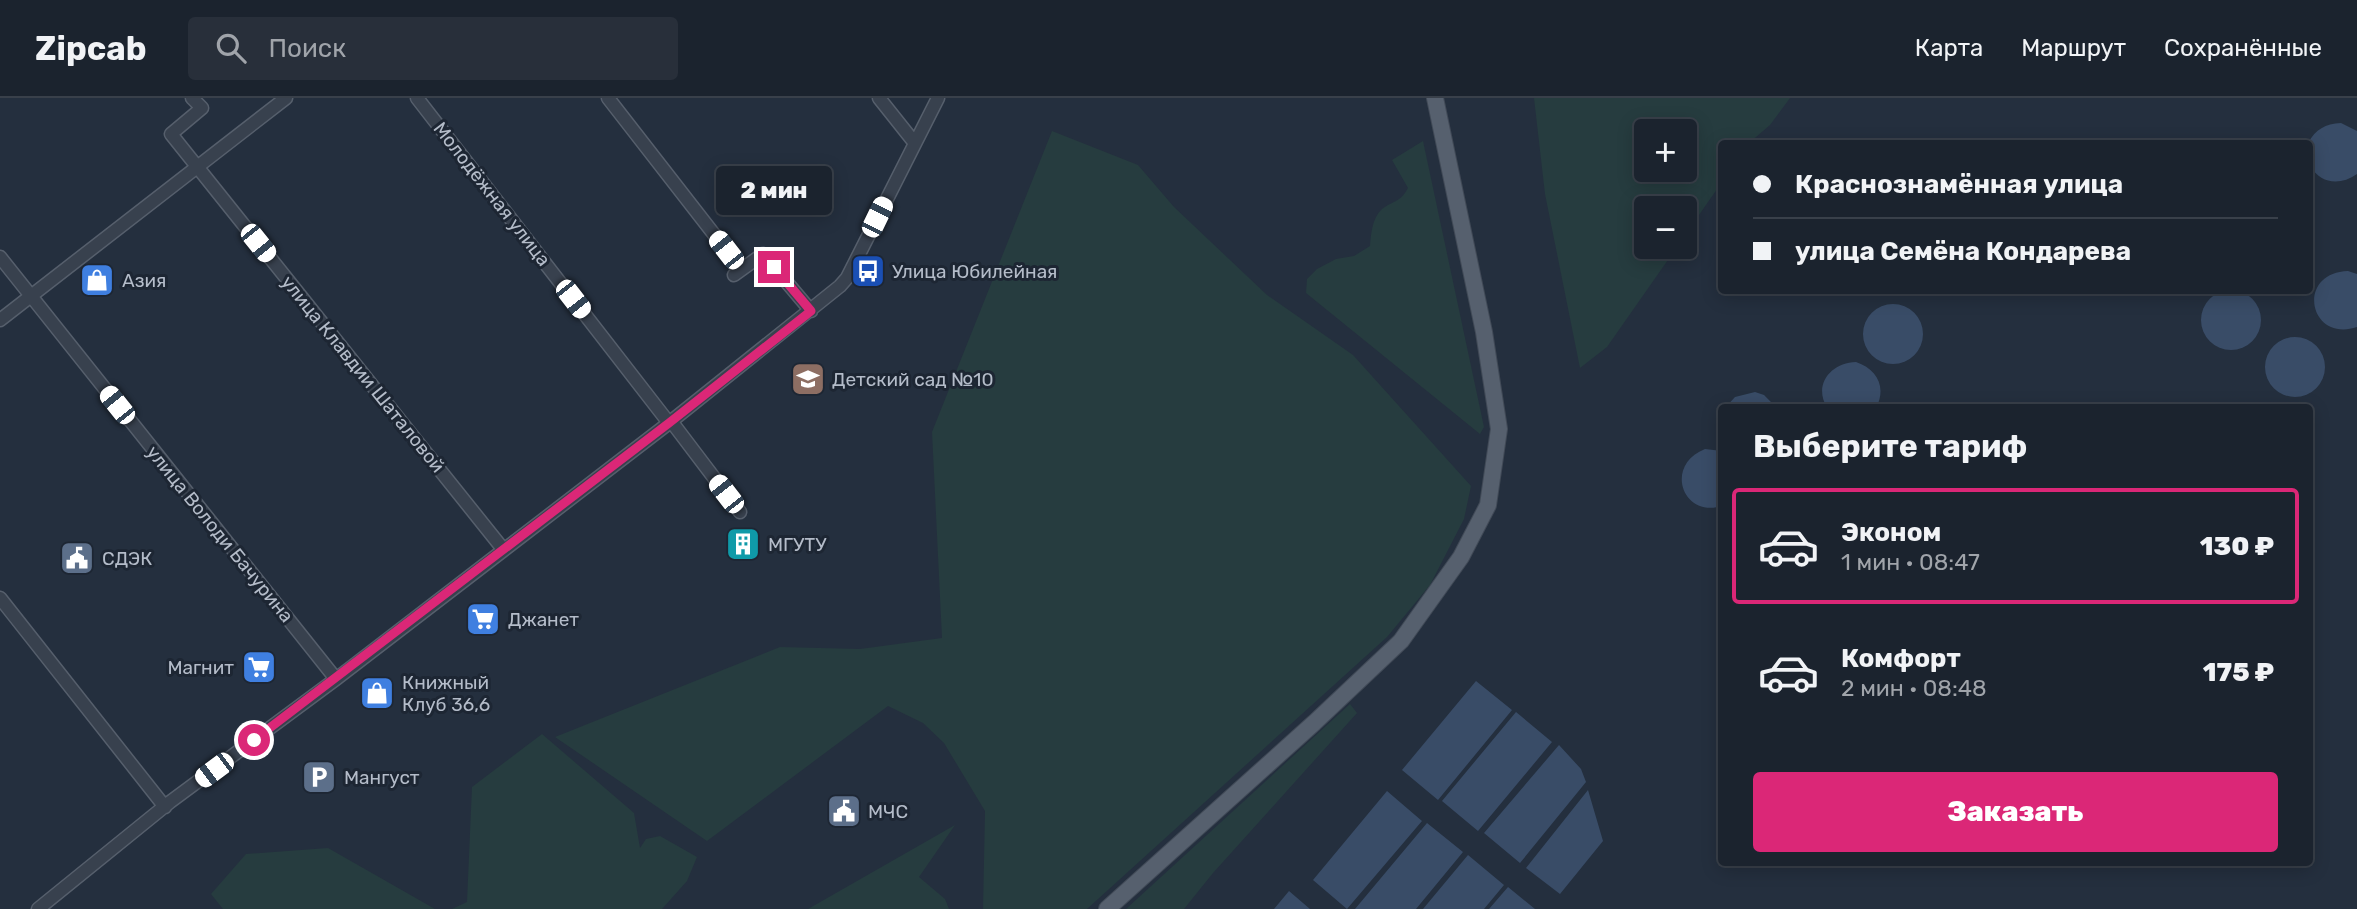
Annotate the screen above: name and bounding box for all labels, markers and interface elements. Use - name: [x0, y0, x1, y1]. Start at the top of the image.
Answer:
- search box: [188, 17, 678, 80]
- text: Zipcab: [35, 29, 146, 68]
- icon: search: [212, 29, 250, 67]
- text: Поиск: [268, 33, 346, 64]
- text: Карта: [1915, 34, 1983, 62]
- text: Маршрут: [2021, 34, 2126, 62]
- text: Сохранённые: [2164, 34, 2322, 62]
- street label: Молодёжная улица: [429, 117, 555, 271]
- map controls: [1634, 119, 1697, 259]
- button: +: [1634, 119, 1697, 182]
- callout: 2 мин: [716, 166, 832, 214]
- text: Краснознамённая улица: [1795, 169, 2123, 200]
- text: 2 мин: [740, 176, 808, 204]
- car: [859, 194, 896, 240]
- button: −: [1634, 196, 1697, 259]
- car: [237, 220, 280, 266]
- car: [705, 227, 748, 273]
- text: улица Семёна Кондарева: [1795, 236, 2131, 267]
- route end: [758, 251, 790, 283]
- bus stop icon: Улица Юбилейная: [849, 252, 887, 290]
- place label: Улица Юбилейная: [892, 260, 1057, 283]
- shop icon: Азия: [78, 261, 116, 299]
- place label: Азия: [122, 269, 166, 292]
- street label: улица Клавдии Шаталовой: [276, 271, 450, 477]
- car: [552, 276, 595, 322]
- school or university icon: Детский сад №10: [789, 360, 827, 398]
- place label: Детский сад №10: [832, 368, 994, 391]
- car: [96, 382, 139, 428]
- text: Выберите тариф: [1753, 427, 2027, 465]
- street label: улица Володи Бачурина: [142, 441, 298, 627]
- car: [705, 471, 748, 517]
- icon: car: [1757, 515, 1820, 578]
- text: Эконом: [1841, 517, 1941, 548]
- building icon: МГУТУ: [724, 525, 762, 563]
- text: 130 ₽: [2200, 531, 2274, 562]
- place label: МГУТУ: [768, 533, 827, 556]
- public building icon: СДЭК: [58, 539, 96, 577]
- place label: СДЭК: [102, 547, 152, 570]
- text: 1 мин · 08:47: [1841, 548, 1980, 576]
- supermarket icon: Джанет: [464, 600, 502, 638]
- place label: Джанет: [508, 608, 579, 631]
- icon: car: [1757, 641, 1820, 704]
- text: Комфорт: [1841, 643, 1961, 674]
- supermarket icon: Магнит: [240, 648, 278, 686]
- place label: Магнит: [167, 656, 234, 679]
- text: 175 ₽: [2203, 657, 2274, 688]
- place label: Книжный Клуб 36,6: [402, 671, 490, 716]
- shop icon: Книжный Клуб 36,6: [358, 674, 396, 712]
- text: 2 мин · 08:48: [1841, 674, 1987, 702]
- route start: [238, 724, 270, 756]
- car: [191, 749, 238, 791]
- parking icon: Мангуст: [300, 758, 338, 796]
- place label: Мангуст: [344, 766, 420, 789]
- button: Заказать: [1753, 772, 2278, 852]
- public building icon: МЧС: [825, 792, 863, 830]
- place label: МЧС: [868, 800, 908, 823]

